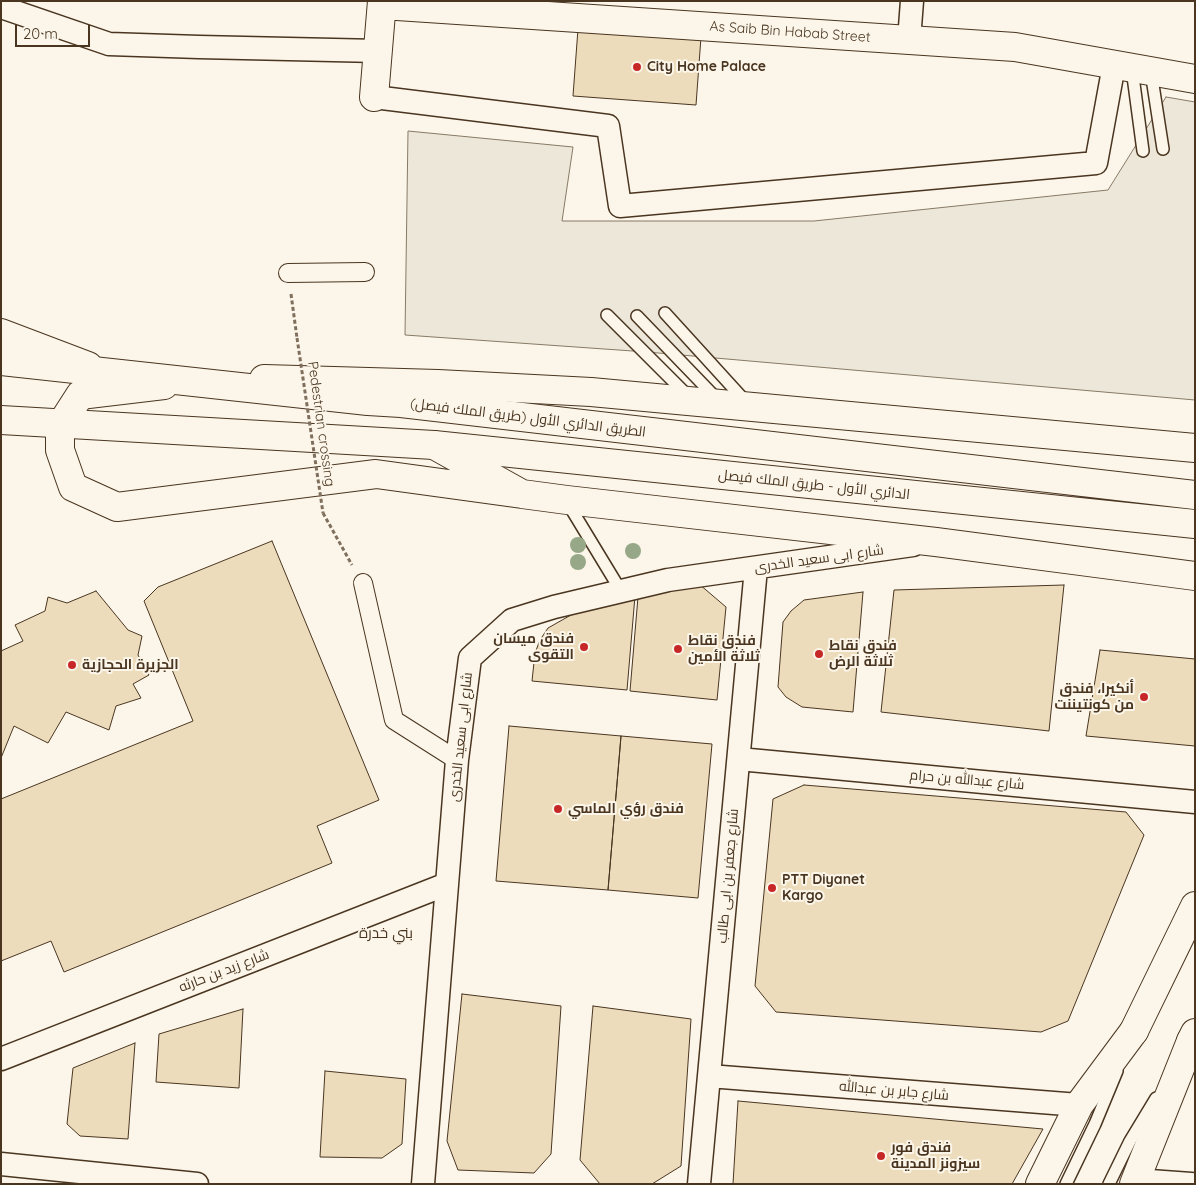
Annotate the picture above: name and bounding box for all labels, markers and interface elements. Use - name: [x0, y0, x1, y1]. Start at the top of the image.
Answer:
- scale bar: [18, 15, 92, 47]
- street label: As Saib Bin Habab Street: [709, 18, 871, 46]
- text: 20 m: [23, 24, 58, 43]
- place label: City Home Palace: [647, 59, 766, 75]
- marker: City Home Palace: [631, 61, 643, 73]
- street label: Pedestrian crossing: [304, 360, 338, 488]
- street label: الطريق الدائري الأول (طريق الملك فيصل): [409, 395, 647, 441]
- street label: الدائري الأول - طريق الملك فيصل: [717, 467, 911, 503]
- street label: شارع ابى سعيد الخدرى: [753, 542, 885, 576]
- place label: فندق ميسان التقوى: [493, 631, 574, 664]
- place label: فندق نقاط ثلاثة الأمين: [688, 633, 760, 666]
- place label: فندق نقاط ثلاثة الرض: [829, 638, 897, 670]
- marker: فندق ميسان التقوى: [578, 641, 590, 653]
- marker: فندق نقاط ثلاثة الأمين: [672, 643, 684, 655]
- marker: فندق نقاط ثلاثة الرض: [813, 648, 825, 660]
- place label: الجزيرة الحجازية: [82, 657, 179, 673]
- marker: الجزيرة الحجازية: [66, 659, 78, 671]
- street label: شارع ابى سعيد الخدرى: [446, 671, 476, 803]
- place label: أنكيرا، فندق من كونتيننت: [1055, 681, 1134, 714]
- marker: أنكيرا، فندق من كونتيننت: [1138, 691, 1150, 703]
- street label: شارع عبدالله بن حرام: [909, 767, 1025, 793]
- place label: فندق رؤي الماسي: [568, 801, 684, 817]
- marker: فندق رؤي الماسي: [552, 803, 564, 815]
- street label: شارع جعفر بن ابى طالب: [714, 808, 742, 944]
- place label: PTT Diyanet Kargo: [782, 872, 865, 904]
- marker: PTT Diyanet Kargo: [766, 882, 778, 894]
- district label: بني خدرة: [359, 924, 413, 942]
- street label: شارع زيد بن حارثه: [176, 946, 272, 996]
- street label: شارع جابر بن عبدالله: [838, 1078, 950, 1104]
- place label: فندق فور سيزونز المدينة: [891, 1140, 980, 1172]
- marker: فندق فور سيزونز المدينة: [875, 1150, 887, 1162]

